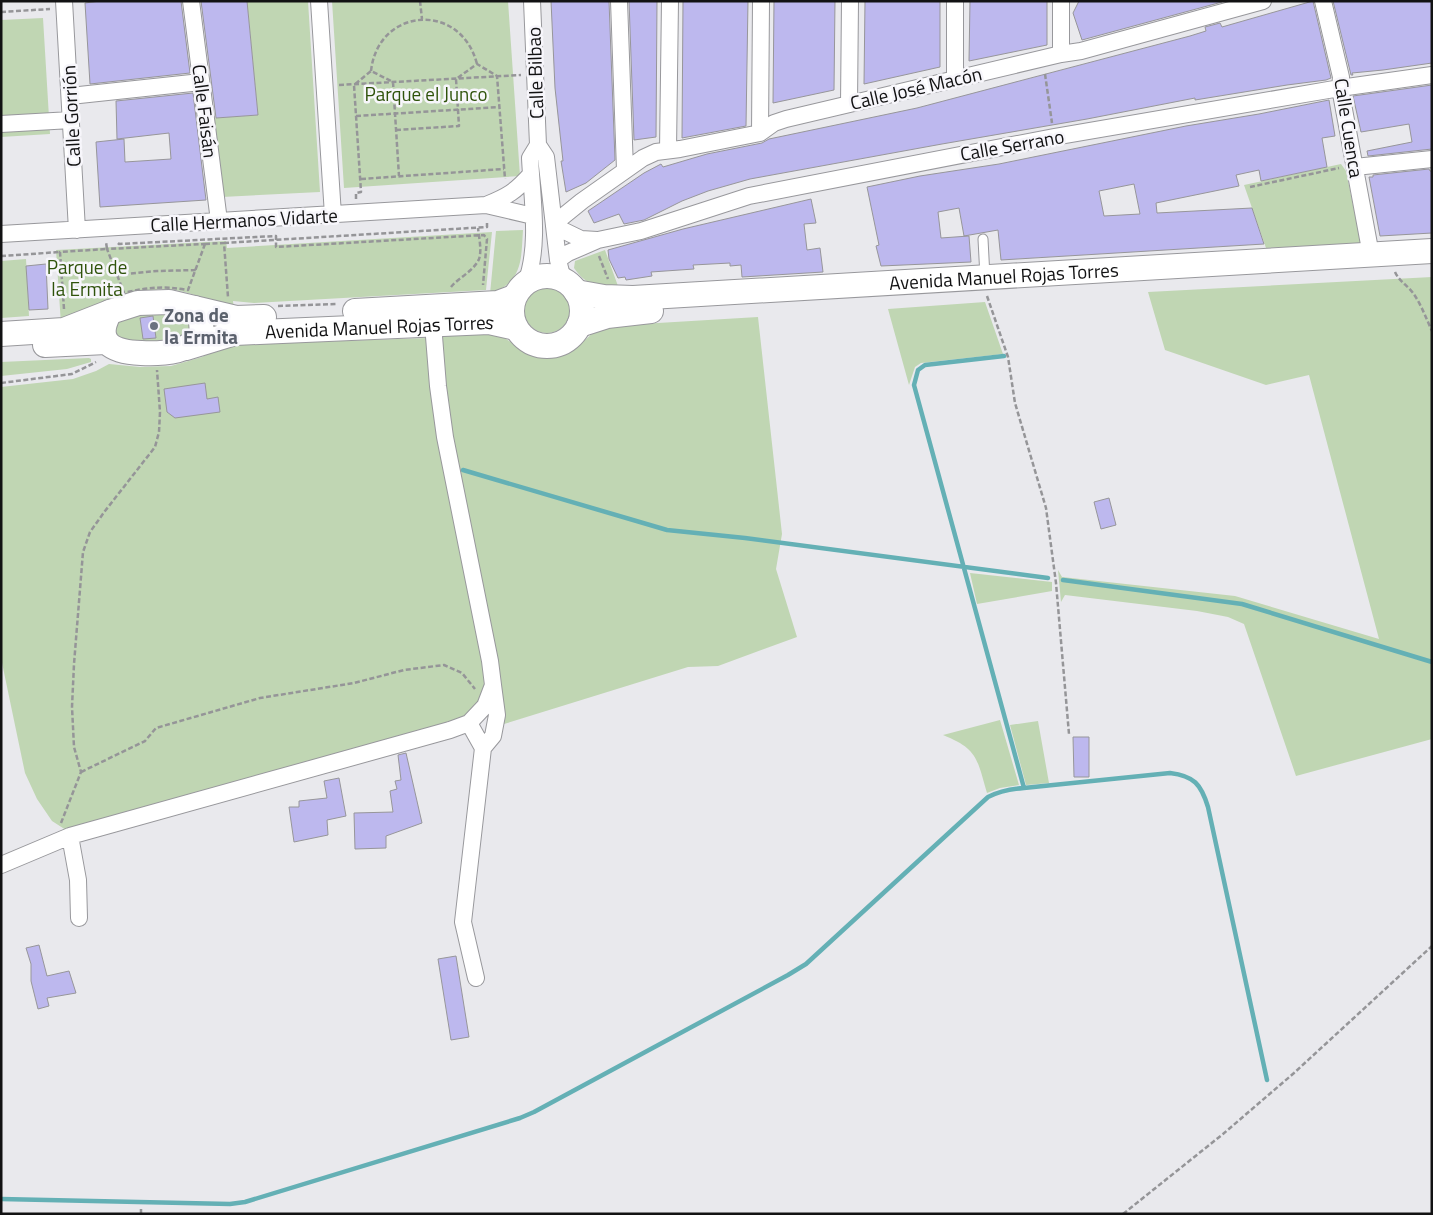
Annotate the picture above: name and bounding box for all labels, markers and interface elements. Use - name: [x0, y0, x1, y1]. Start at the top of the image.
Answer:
- street label: Calle Bilbao: [518, 26, 551, 120]
- street label: Calle José Macón: [847, 58, 985, 117]
- street label: Calle Faisán: [185, 63, 226, 159]
- street label: Calle Gorrión: [53, 64, 88, 168]
- street label: Calle Cuenca: [1327, 76, 1372, 180]
- park label: Parque el Junco: [364, 79, 488, 108]
- street label: Calle Serrano: [958, 121, 1066, 168]
- street label: Calle Hermanos Vidarte: [150, 200, 338, 239]
- park label: Parque de la Ermita: [47, 252, 127, 303]
- street label: Avenida Manuel Rojas Torres: [888, 254, 1120, 297]
- place label: Zona de la Ermita: [164, 300, 238, 351]
- street label: Avenida Manuel Rojas Torres: [264, 307, 498, 346]
- marker: Zona de la Ermita: [148, 320, 160, 332]

